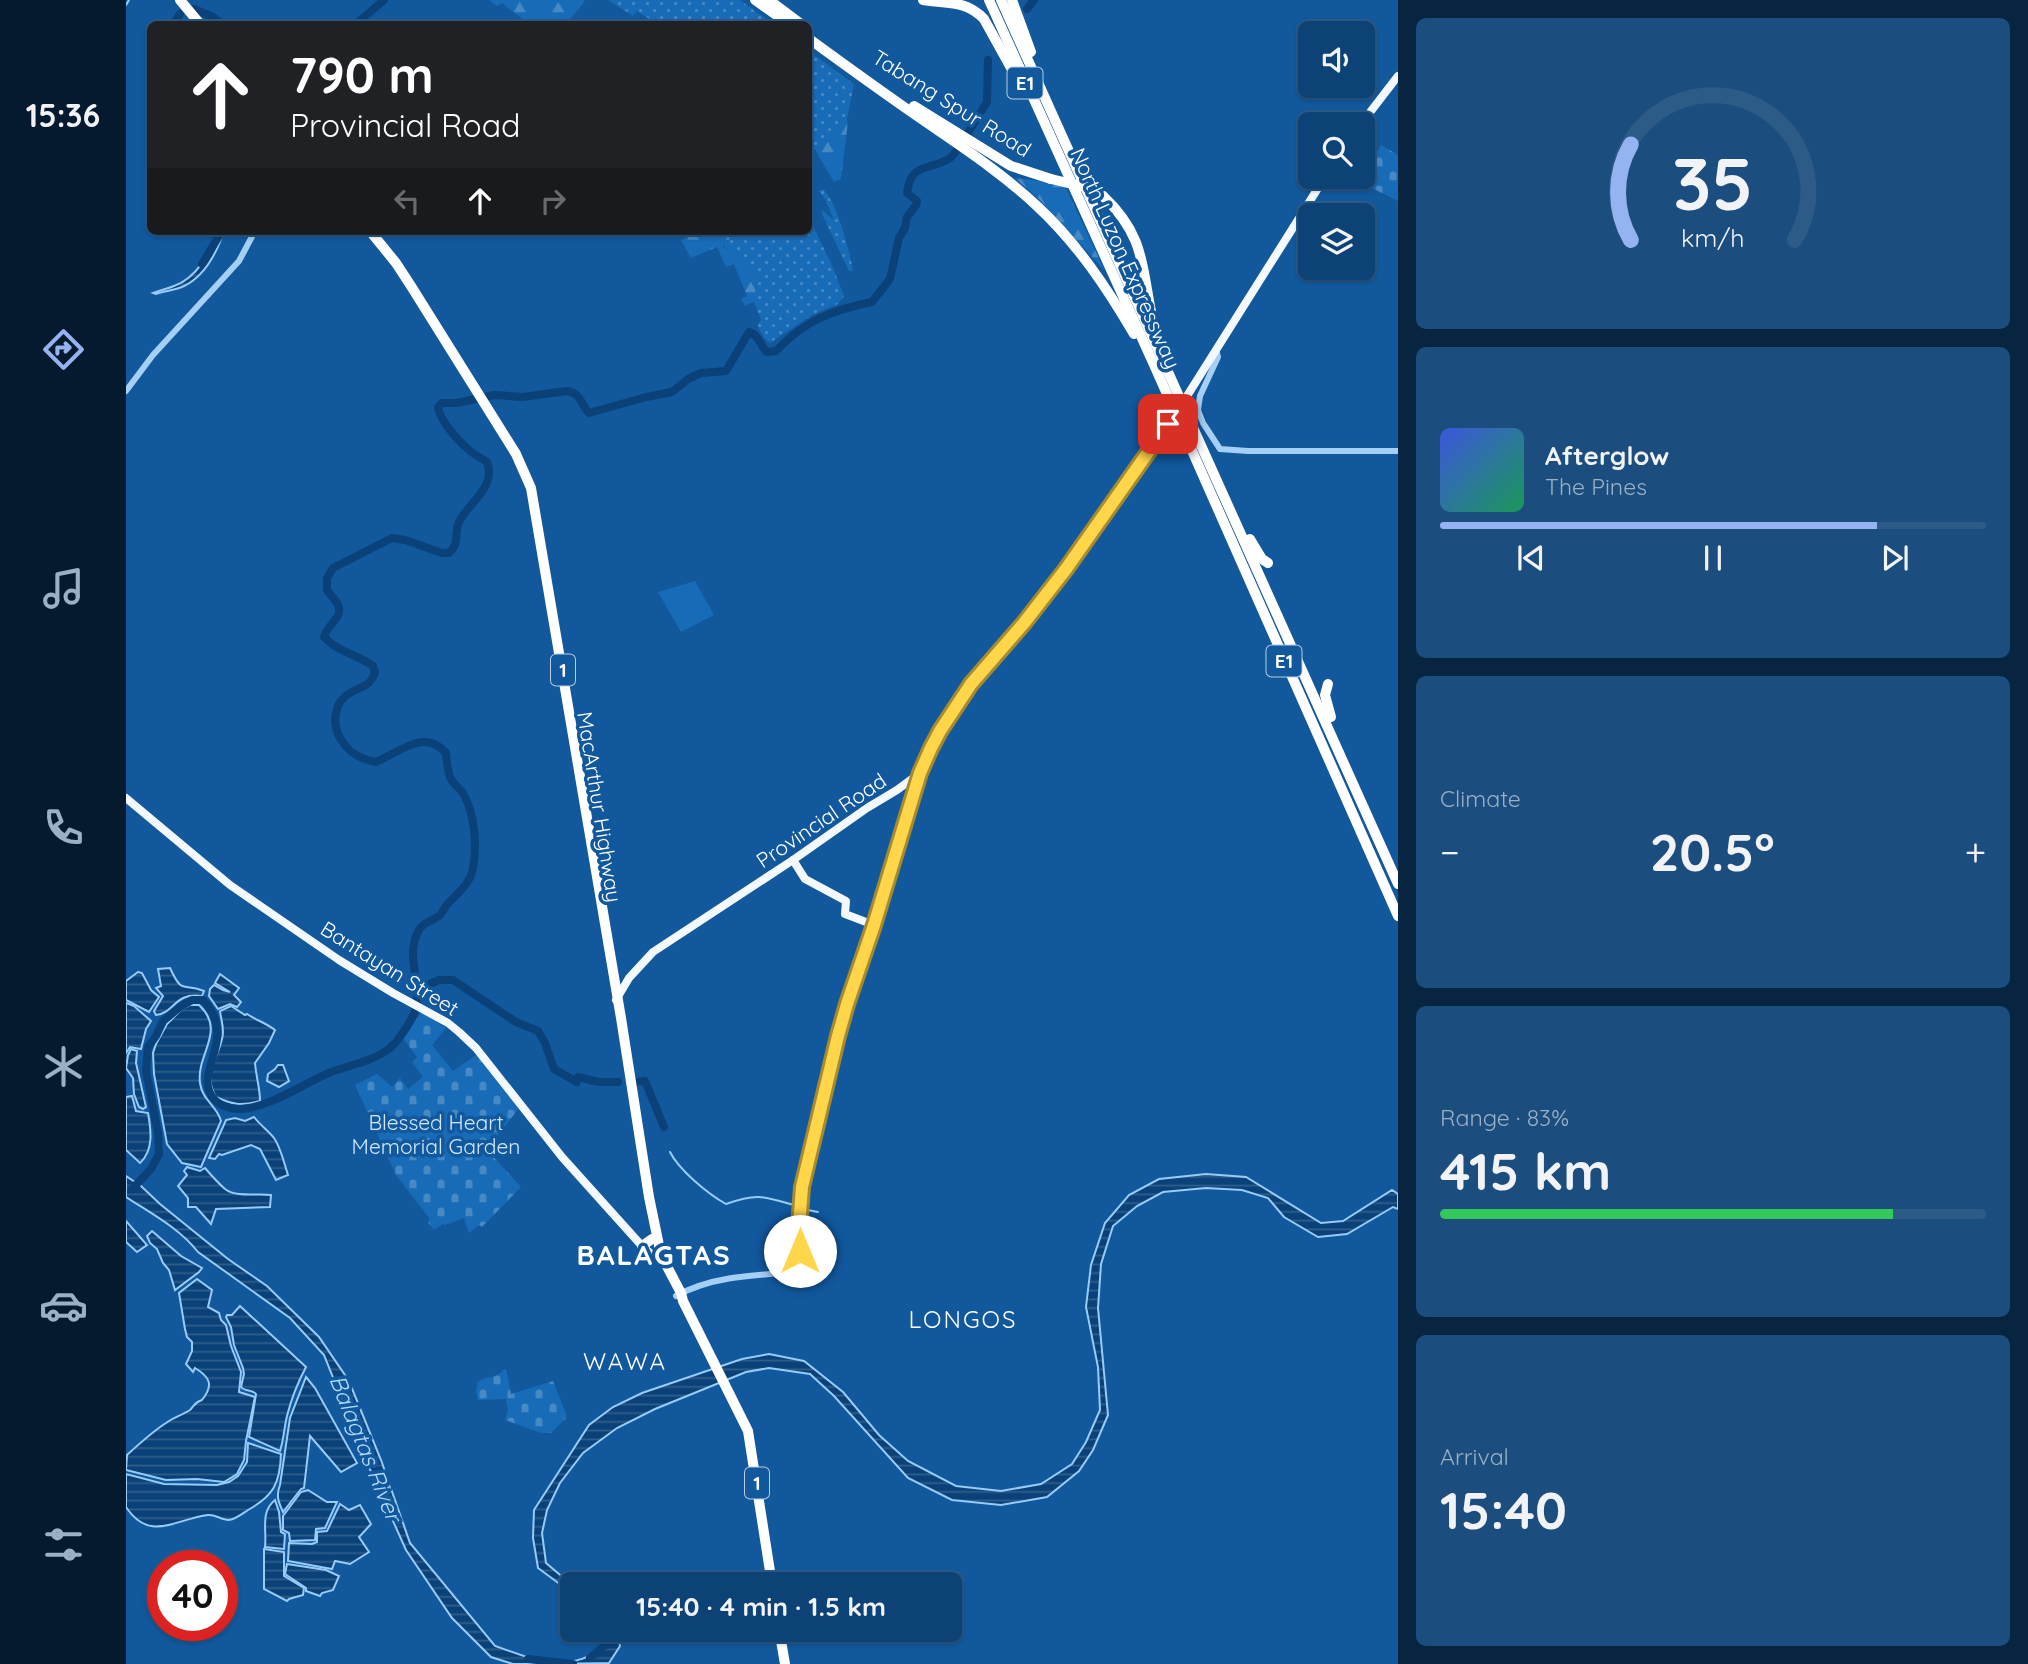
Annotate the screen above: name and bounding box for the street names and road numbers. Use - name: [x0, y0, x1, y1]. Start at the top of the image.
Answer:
- street label: Tabang Spur Road: [868, 44, 1036, 162]
- road number: E1: [1007, 68, 1042, 99]
- street label: North Luzon Expressway: [1066, 144, 1186, 372]
- road number: E1: [1266, 646, 1302, 676]
- road number: 1: [551, 654, 575, 685]
- street label: MacArthur Highway: [572, 710, 628, 904]
- street label: Provincial Road: [751, 767, 891, 873]
- street label: Bantayan Street: [316, 915, 464, 1021]
- road number: 1: [745, 1468, 769, 1498]

